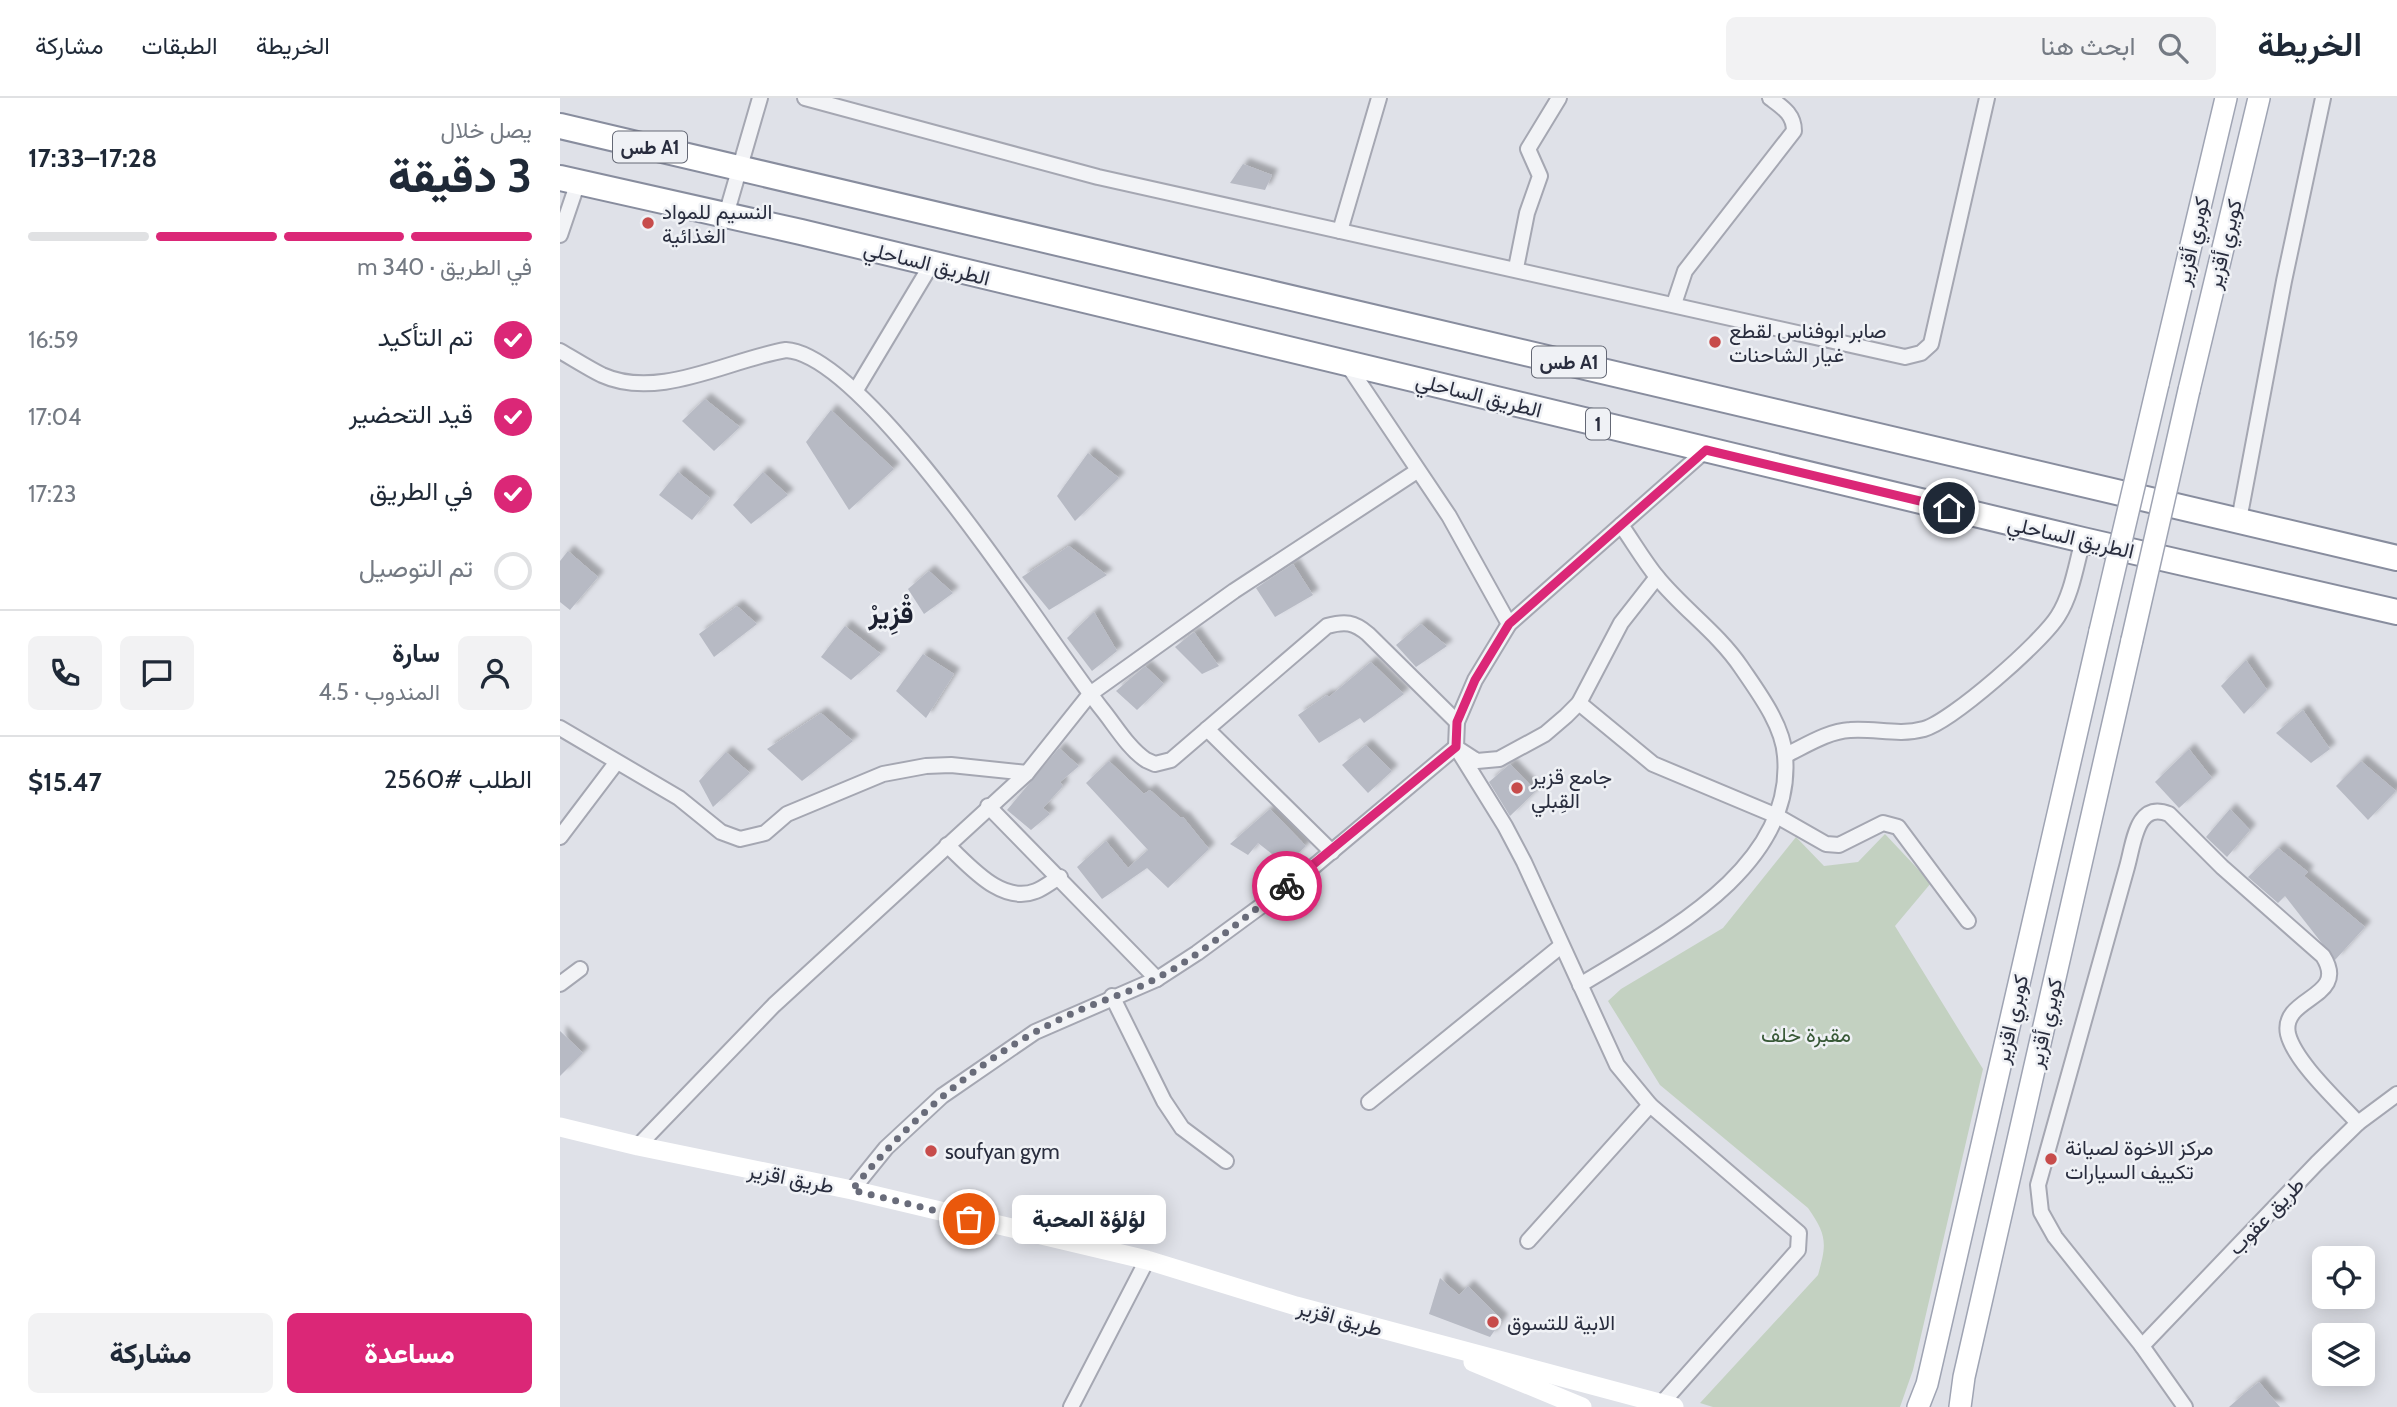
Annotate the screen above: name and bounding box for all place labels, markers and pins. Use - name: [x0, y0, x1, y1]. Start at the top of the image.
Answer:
- place label: النسيم للمواد الغذائية: [662, 199, 772, 248]
- marker: النسيم للمواد الغذائية: [640, 215, 656, 231]
- place label: صابر ابوفناس لقطع غيار الشاحنات: [1729, 318, 1887, 368]
- marker: صابر ابوفناس لقطع غيار الشاحنات: [1707, 334, 1723, 350]
- pin: [1919, 478, 1979, 538]
- place label: جامع قزير القِبلي: [1530, 764, 1612, 818]
- marker: جامع قزير القِبلي: [1509, 780, 1525, 796]
- place label: مركز الاخوة لصيانة تكييف السيارات: [2065, 1135, 2213, 1185]
- place label: soufyan gym: [945, 1139, 1060, 1164]
- marker: soufyan gym: [923, 1143, 939, 1159]
- marker: مركز الاخوة لصيانة تكييف السيارات: [2043, 1151, 2059, 1167]
- pin: [939, 1189, 999, 1249]
- callout: لؤلؤة المحبة: [1011, 1194, 1165, 1244]
- place label: الابية للتسوق: [1507, 1310, 1615, 1336]
- marker: الابية للتسوق: [1485, 1314, 1501, 1330]

